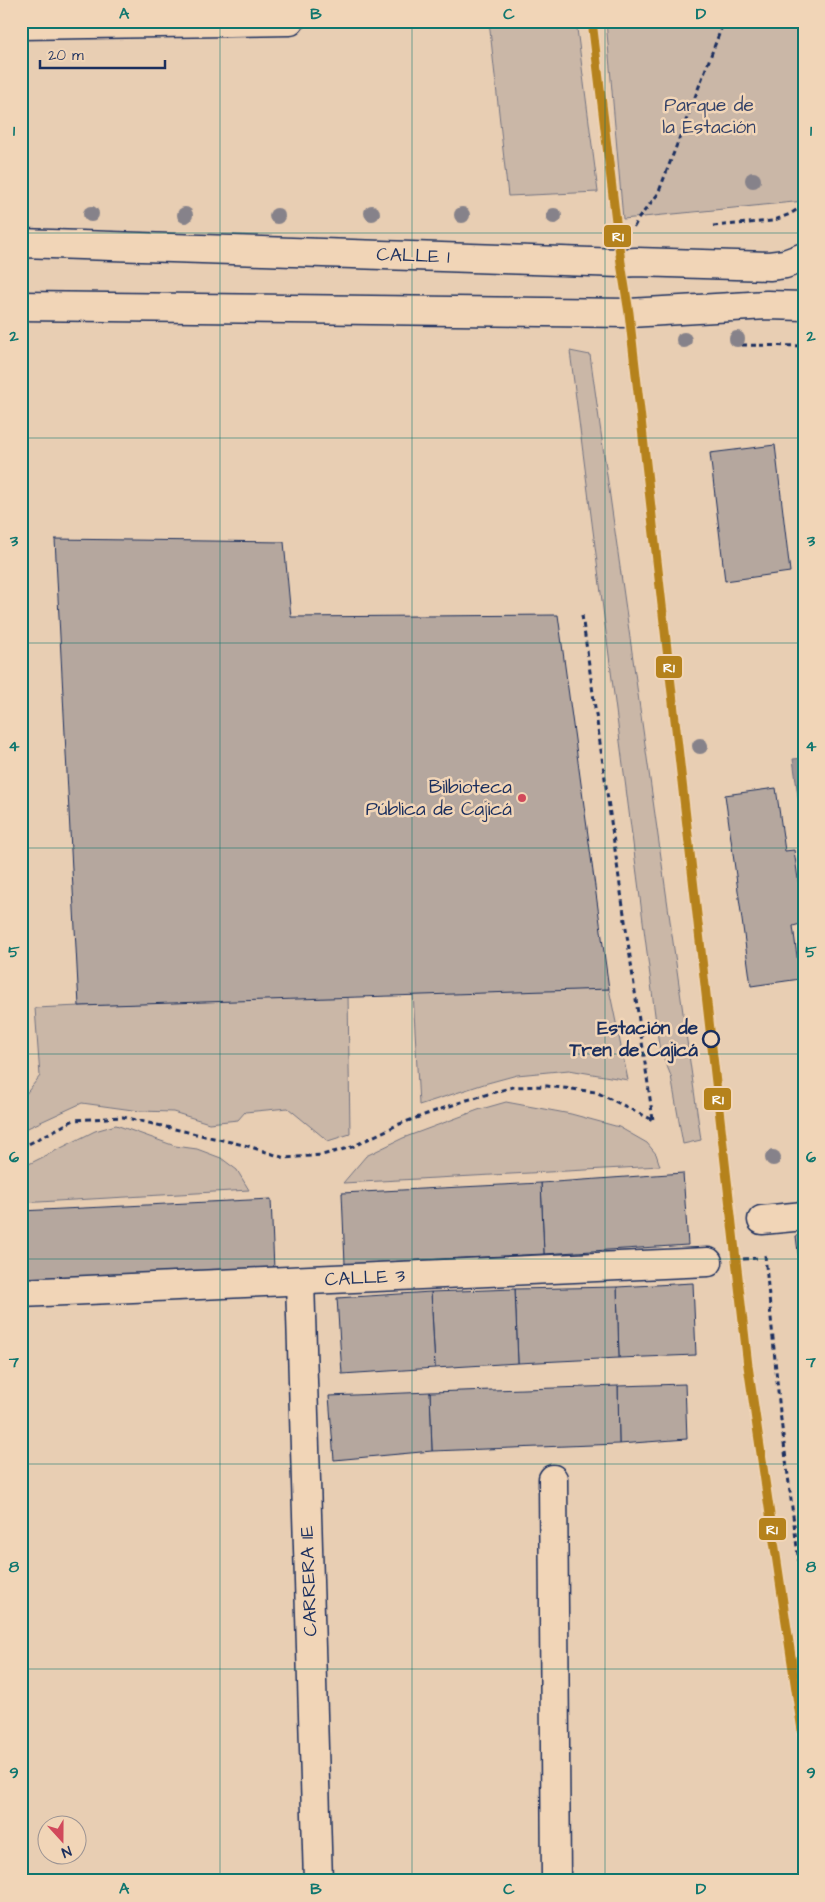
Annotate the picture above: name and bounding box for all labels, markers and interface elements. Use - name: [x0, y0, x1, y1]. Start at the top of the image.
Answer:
- text: A: [119, 3, 130, 25]
- text: B: [310, 3, 322, 25]
- text: C: [503, 3, 515, 25]
- text: D: [696, 3, 707, 25]
- scale bar: [40, 38, 165, 70]
- text: 20 m: [48, 45, 84, 66]
- park label: Parque de la Estación: [662, 92, 756, 141]
- text: 1: [13, 120, 16, 142]
- text: 1: [810, 120, 813, 142]
- line badge: R1: [603, 224, 632, 248]
- text: R1: [612, 227, 624, 247]
- street label: CALLE 1: [376, 241, 451, 271]
- text: 2: [8, 325, 19, 347]
- text: 2: [805, 325, 816, 347]
- text: 3: [9, 530, 19, 552]
- text: 3: [806, 530, 816, 552]
- line badge: R1: [655, 655, 683, 679]
- text: R1: [663, 658, 675, 678]
- text: 4: [9, 735, 20, 757]
- text: 4: [806, 735, 817, 757]
- place label: Bilbioteca Pública de Cajicá: [366, 774, 512, 823]
- marker: Bilbioteca Pública de Cajicá: [516, 792, 528, 804]
- text: 5: [8, 941, 20, 963]
- text: 5: [805, 941, 817, 963]
- place label: Estación de Tren de Cajicá: [569, 1015, 699, 1064]
- marker: Estación de Tren de Cajicá: [702, 1030, 720, 1048]
- line badge: R1: [703, 1087, 732, 1111]
- text: R1: [712, 1090, 724, 1110]
- text: 6: [9, 1146, 19, 1168]
- text: 6: [806, 1146, 816, 1168]
- street label: CALLE 3: [324, 1262, 406, 1294]
- text: 7: [8, 1351, 19, 1373]
- text: 7: [805, 1351, 816, 1373]
- line badge: R1: [758, 1517, 787, 1541]
- text: R1: [766, 1520, 778, 1540]
- street label: CARRERA 1E: [294, 1525, 324, 1637]
- text: 8: [9, 1556, 20, 1578]
- text: 8: [806, 1556, 817, 1578]
- text: 9: [9, 1762, 19, 1784]
- text: 9: [806, 1762, 816, 1784]
- north arrow: [38, 1814, 88, 1864]
- text: N: [58, 1840, 74, 1862]
- text: A: [119, 1878, 130, 1900]
- text: B: [310, 1878, 322, 1900]
- text: C: [503, 1878, 515, 1900]
- text: D: [696, 1878, 707, 1900]

